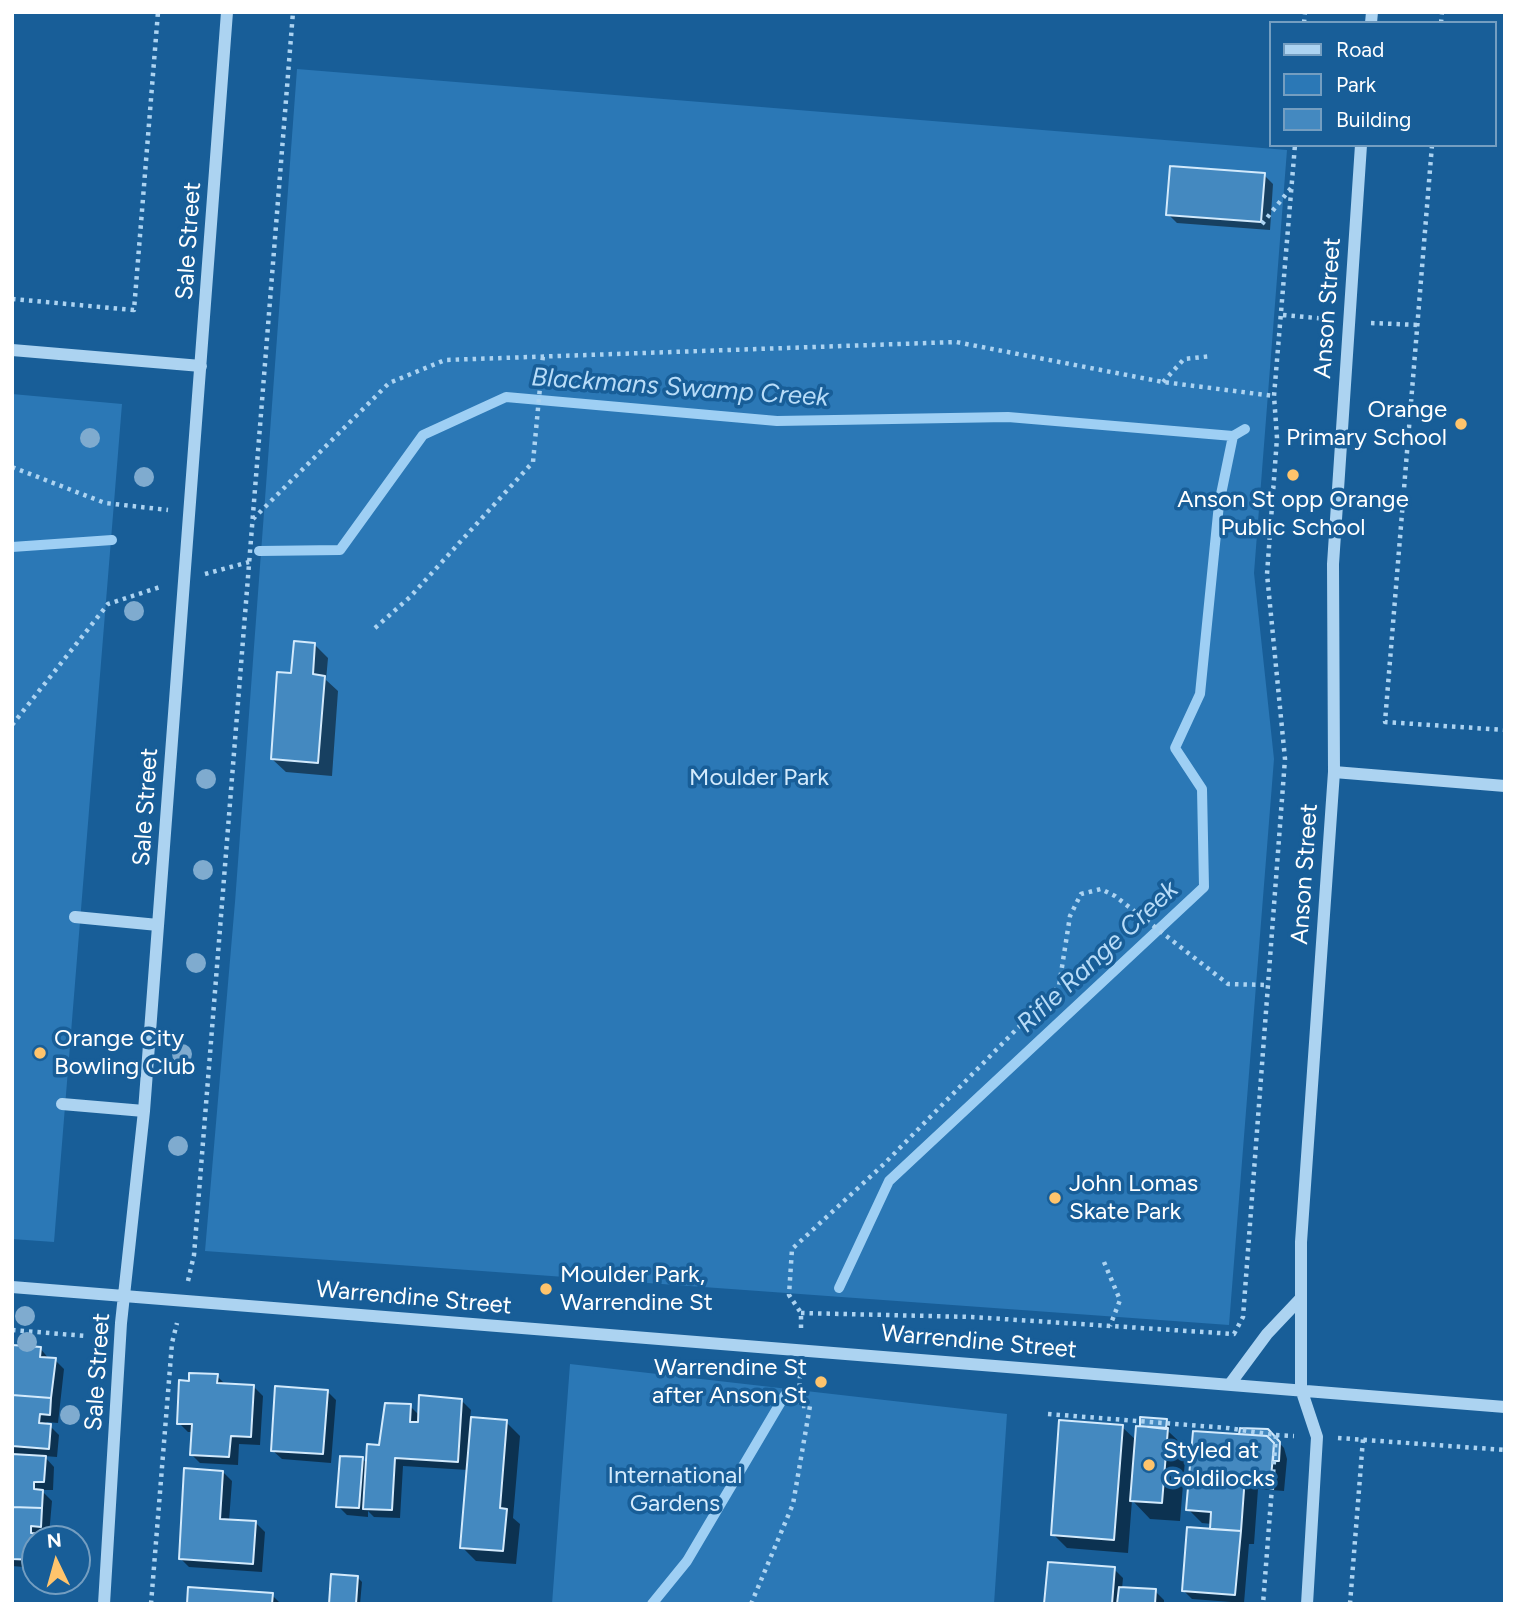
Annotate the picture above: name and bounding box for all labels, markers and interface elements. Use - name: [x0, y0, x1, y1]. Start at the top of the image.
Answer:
- legend: [1268, 21, 1496, 147]
- text: Road: [1336, 37, 1384, 62]
- text: Park: [1336, 72, 1376, 97]
- text: Building: [1336, 107, 1411, 132]
- street label: Sale Street: [171, 181, 207, 301]
- street label: Anson Street: [1309, 237, 1347, 379]
- water label: Blackmans Swamp Creek: [530, 362, 830, 414]
- place label: Orange Primary School: [1286, 396, 1447, 452]
- marker: Orange Primary School: [1453, 416, 1469, 432]
- marker: Anson St opp Orange Public School: [1285, 467, 1301, 483]
- place label: Anson St opp Orange Public School: [1177, 486, 1409, 542]
- street label: Sale Street: [128, 747, 164, 867]
- park label: Moulder Park: [689, 764, 829, 792]
- street label: Anson Street: [1286, 803, 1324, 945]
- water label: Rifle Range Creek: [1011, 874, 1185, 1040]
- place label: Orange City Bowling Club: [54, 1025, 195, 1081]
- marker: Orange City Bowling Club: [32, 1045, 48, 1061]
- place label: John Lomas Skate Park: [1069, 1170, 1198, 1226]
- marker: John Lomas Skate Park: [1047, 1190, 1063, 1206]
- place label: Moulder Park, Warrendine St: [560, 1261, 713, 1317]
- street label: Warrendine Street: [315, 1275, 513, 1321]
- marker: Moulder Park, Warrendine St: [538, 1281, 554, 1297]
- street label: Sale Street: [80, 1312, 116, 1432]
- street label: Warrendine Street: [880, 1319, 1078, 1365]
- place label: Warrendine St after Anson St: [652, 1354, 807, 1410]
- marker: Warrendine St after Anson St: [813, 1374, 829, 1390]
- place label: Styled at Goldilocks: [1163, 1437, 1275, 1493]
- marker: Styled at Goldilocks: [1141, 1457, 1157, 1473]
- park label: International Gardens: [607, 1462, 743, 1518]
- north arrow: [21, 1525, 91, 1595]
- text: N: [46, 1528, 63, 1553]

